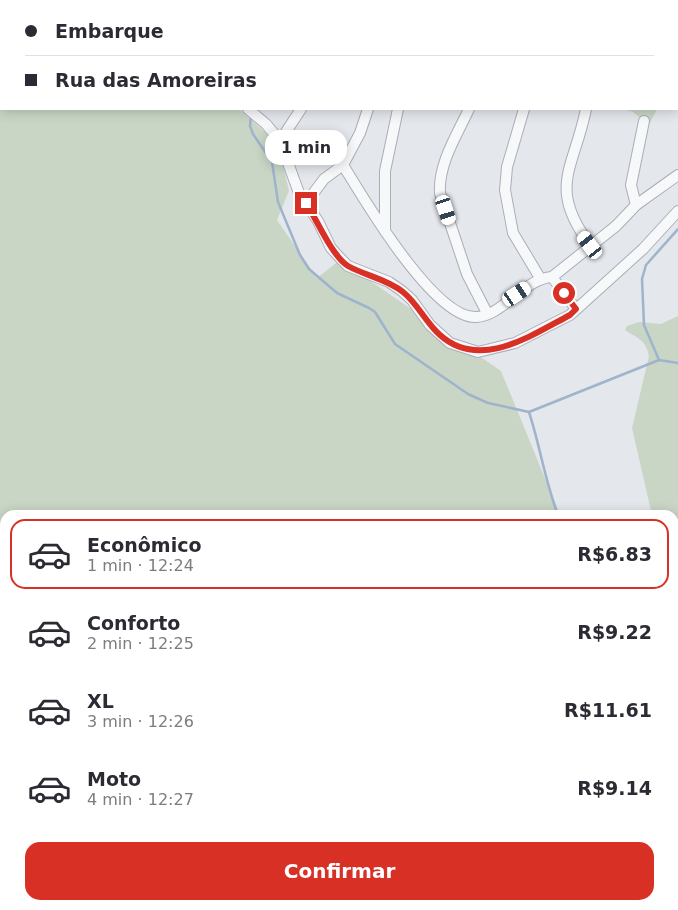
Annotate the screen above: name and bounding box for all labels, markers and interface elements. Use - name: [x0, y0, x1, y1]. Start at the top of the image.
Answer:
- text: Embarque: [55, 20, 164, 42]
- text: Rua das Amoreiras: [55, 69, 257, 91]
- callout: 1 min: [265, 130, 347, 166]
- text: 1 min: [281, 138, 331, 157]
- route end: [295, 192, 317, 214]
- car: [434, 193, 457, 227]
- car: [574, 229, 605, 261]
- car: [500, 279, 533, 309]
- route start: [553, 282, 575, 304]
- icon: car: [27, 532, 72, 577]
- text: Econômico: [87, 534, 202, 556]
- text: R$6.83: [577, 543, 652, 565]
- text: 1 min · 12:24: [87, 556, 194, 575]
- icon: car: [27, 610, 72, 655]
- text: Conforto: [87, 612, 180, 634]
- text: R$9.22: [577, 621, 652, 643]
- text: 2 min · 12:25: [87, 634, 194, 653]
- icon: car: [27, 688, 72, 733]
- text: XL: [87, 690, 114, 712]
- text: R$11.61: [564, 699, 652, 721]
- text: 3 min · 12:26: [87, 712, 194, 731]
- icon: car: [27, 766, 72, 811]
- text: Moto: [87, 768, 141, 790]
- text: R$9.14: [577, 777, 652, 799]
- text: 4 min · 12:27: [87, 790, 194, 809]
- button: Confirmar: [25, 842, 654, 900]

